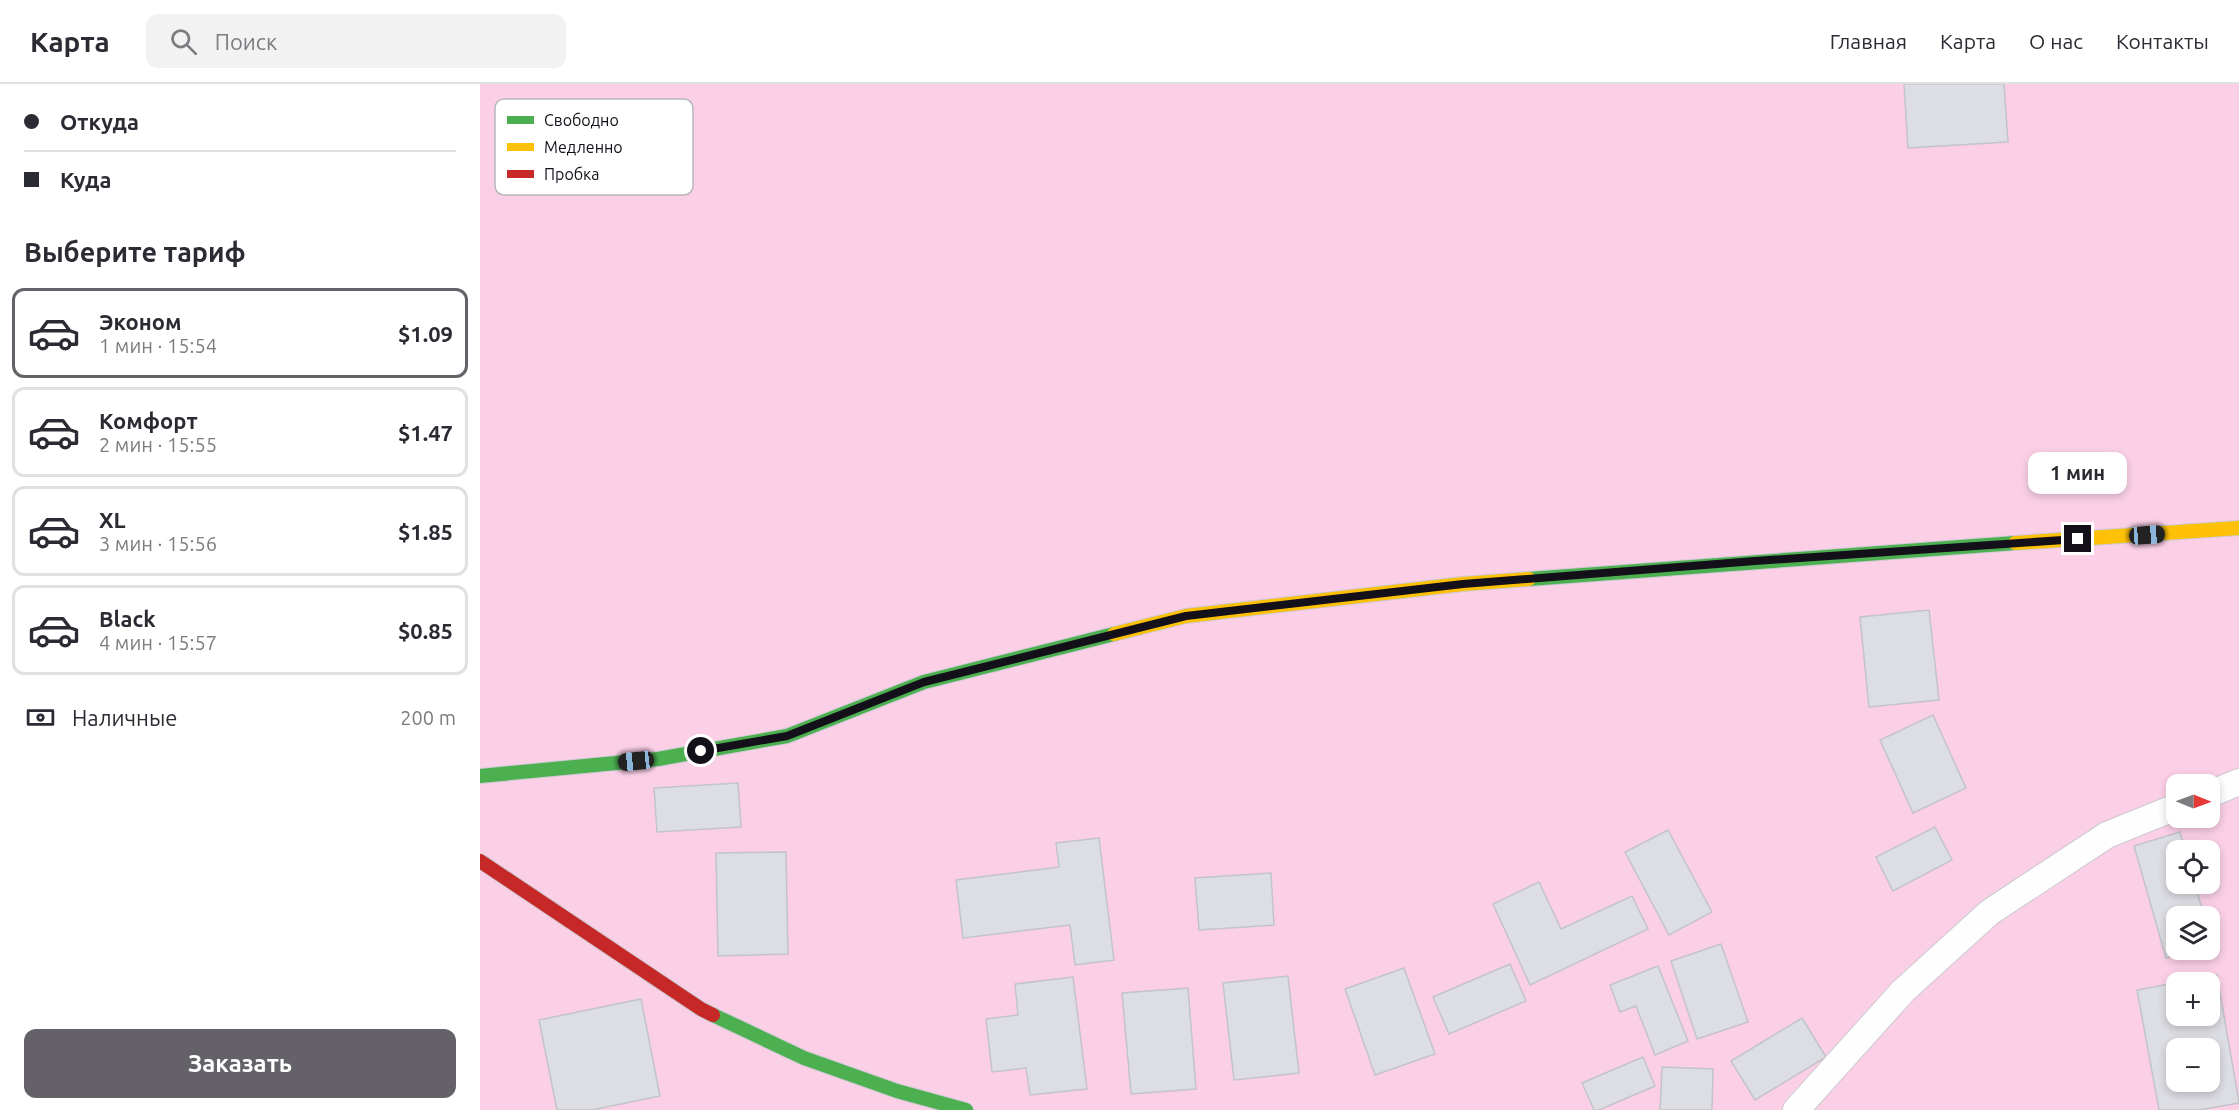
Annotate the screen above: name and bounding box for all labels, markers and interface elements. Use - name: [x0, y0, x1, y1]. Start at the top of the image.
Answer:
- search box: [146, 14, 566, 68]
- icon: search: [167, 25, 200, 58]
- text: Карта: [30, 26, 110, 57]
- text: Поиск: [215, 29, 277, 54]
- text: Главная: [1830, 29, 1907, 53]
- text: Карта: [1940, 29, 1996, 53]
- text: О нас: [2029, 29, 2083, 53]
- text: Контакты: [2116, 29, 2209, 53]
- legend: [495, 99, 693, 195]
- text: Откуда: [60, 109, 139, 134]
- text: Свободно: [544, 111, 619, 129]
- text: Медленно: [544, 138, 623, 156]
- text: Пробка: [544, 165, 600, 183]
- text: Куда: [60, 167, 111, 192]
- text: Выберите тариф: [24, 237, 246, 267]
- icon: car: [27, 306, 81, 360]
- text: Эконом: [99, 309, 181, 334]
- text: $1.09: [398, 321, 453, 346]
- text: 1 мин · 15:54: [99, 334, 217, 357]
- icon: car: [27, 405, 81, 459]
- text: Комфорт: [99, 408, 198, 433]
- text: $1.47: [398, 420, 453, 445]
- text: 2 мин · 15:55: [99, 433, 217, 456]
- callout: 1 мин: [2028, 452, 2128, 494]
- text: 1 мин: [2050, 461, 2105, 484]
- icon: car: [27, 504, 81, 558]
- text: XL: [99, 507, 126, 532]
- text: $1.85: [398, 519, 453, 544]
- route end: [2064, 525, 2091, 552]
- car: [2128, 525, 2166, 545]
- text: 3 мин · 15:56: [99, 532, 217, 555]
- icon: car: [27, 603, 81, 657]
- text: Black: [99, 606, 156, 631]
- text: $0.85: [398, 618, 453, 643]
- text: 4 мин · 15:57: [99, 631, 217, 654]
- icon: cash: [24, 701, 57, 734]
- text: Наличные: [72, 705, 177, 730]
- text: 200 m: [400, 706, 456, 729]
- route start: [687, 737, 714, 764]
- car: [617, 750, 655, 772]
- north arrow: [2166, 774, 2220, 828]
- map controls: [2166, 774, 2220, 1092]
- button: locate: [2166, 840, 2220, 894]
- button: layers: [2166, 906, 2220, 960]
- button: +: [2166, 972, 2220, 1026]
- button: Заказать: [24, 1029, 456, 1098]
- button: −: [2166, 1038, 2220, 1092]

